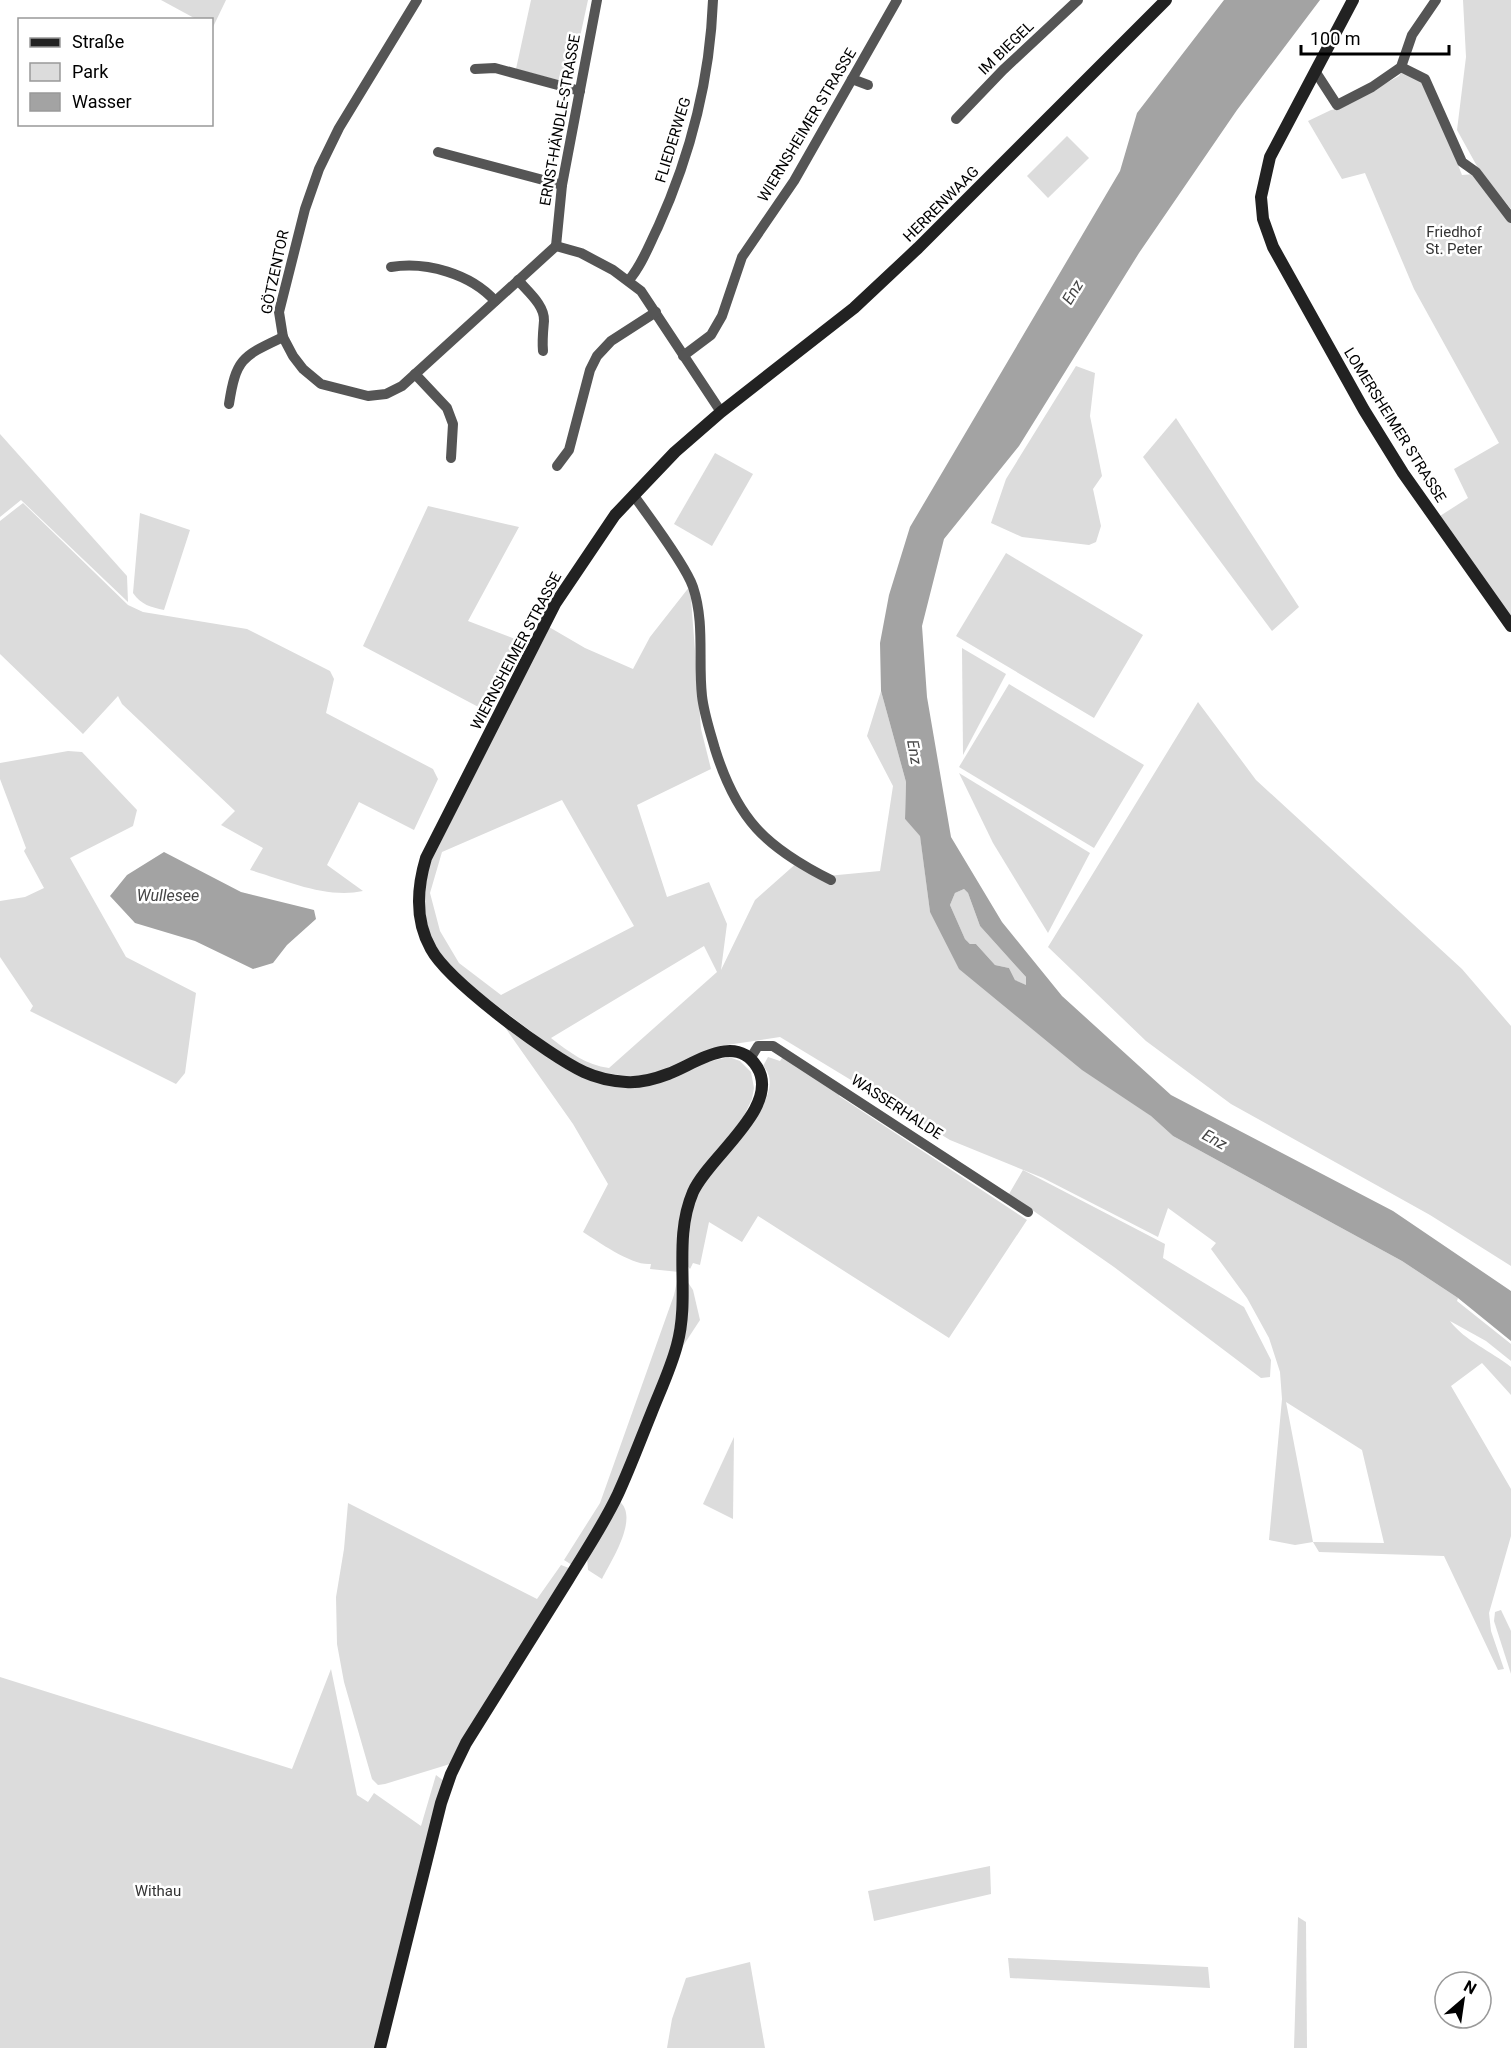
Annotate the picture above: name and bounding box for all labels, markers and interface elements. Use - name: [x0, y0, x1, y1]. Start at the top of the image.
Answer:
- street label: IM BIEGEL: [975, 17, 1037, 79]
- legend: [18, 18, 213, 126]
- scale bar: [1301, 18, 1450, 56]
- text: 100 m: [1310, 28, 1361, 49]
- text: Straße: [72, 31, 124, 52]
- street label: ERNST-HÄNDLE-STRASSE: [536, 32, 584, 207]
- street label: WIERNSHEIMER STRASSE: [754, 45, 860, 205]
- text: Park: [72, 61, 109, 82]
- text: Wasser: [72, 91, 132, 112]
- street label: FLIEDERWEG: [651, 95, 695, 185]
- street label: HERRENWAAG: [899, 162, 983, 246]
- park label: Friedhof St. Peter: [1426, 223, 1482, 258]
- street label: GÖTZENTOR: [257, 228, 293, 316]
- water label: Enz: [1058, 276, 1087, 308]
- street label: LOMERSHEIMER STRASSE: [1340, 344, 1450, 506]
- street label: WIERNSHEIMER STRASSE: [467, 569, 565, 733]
- water label: Enz: [903, 738, 926, 766]
- water label: Wullesee: [137, 886, 199, 905]
- street label: WASSERHALDE: [848, 1071, 947, 1144]
- water label: Enz: [1199, 1125, 1231, 1154]
- park label: Withau: [135, 1882, 181, 1900]
- north arrow: [1433, 1970, 1493, 2030]
- text: N: [1460, 1976, 1480, 1998]

